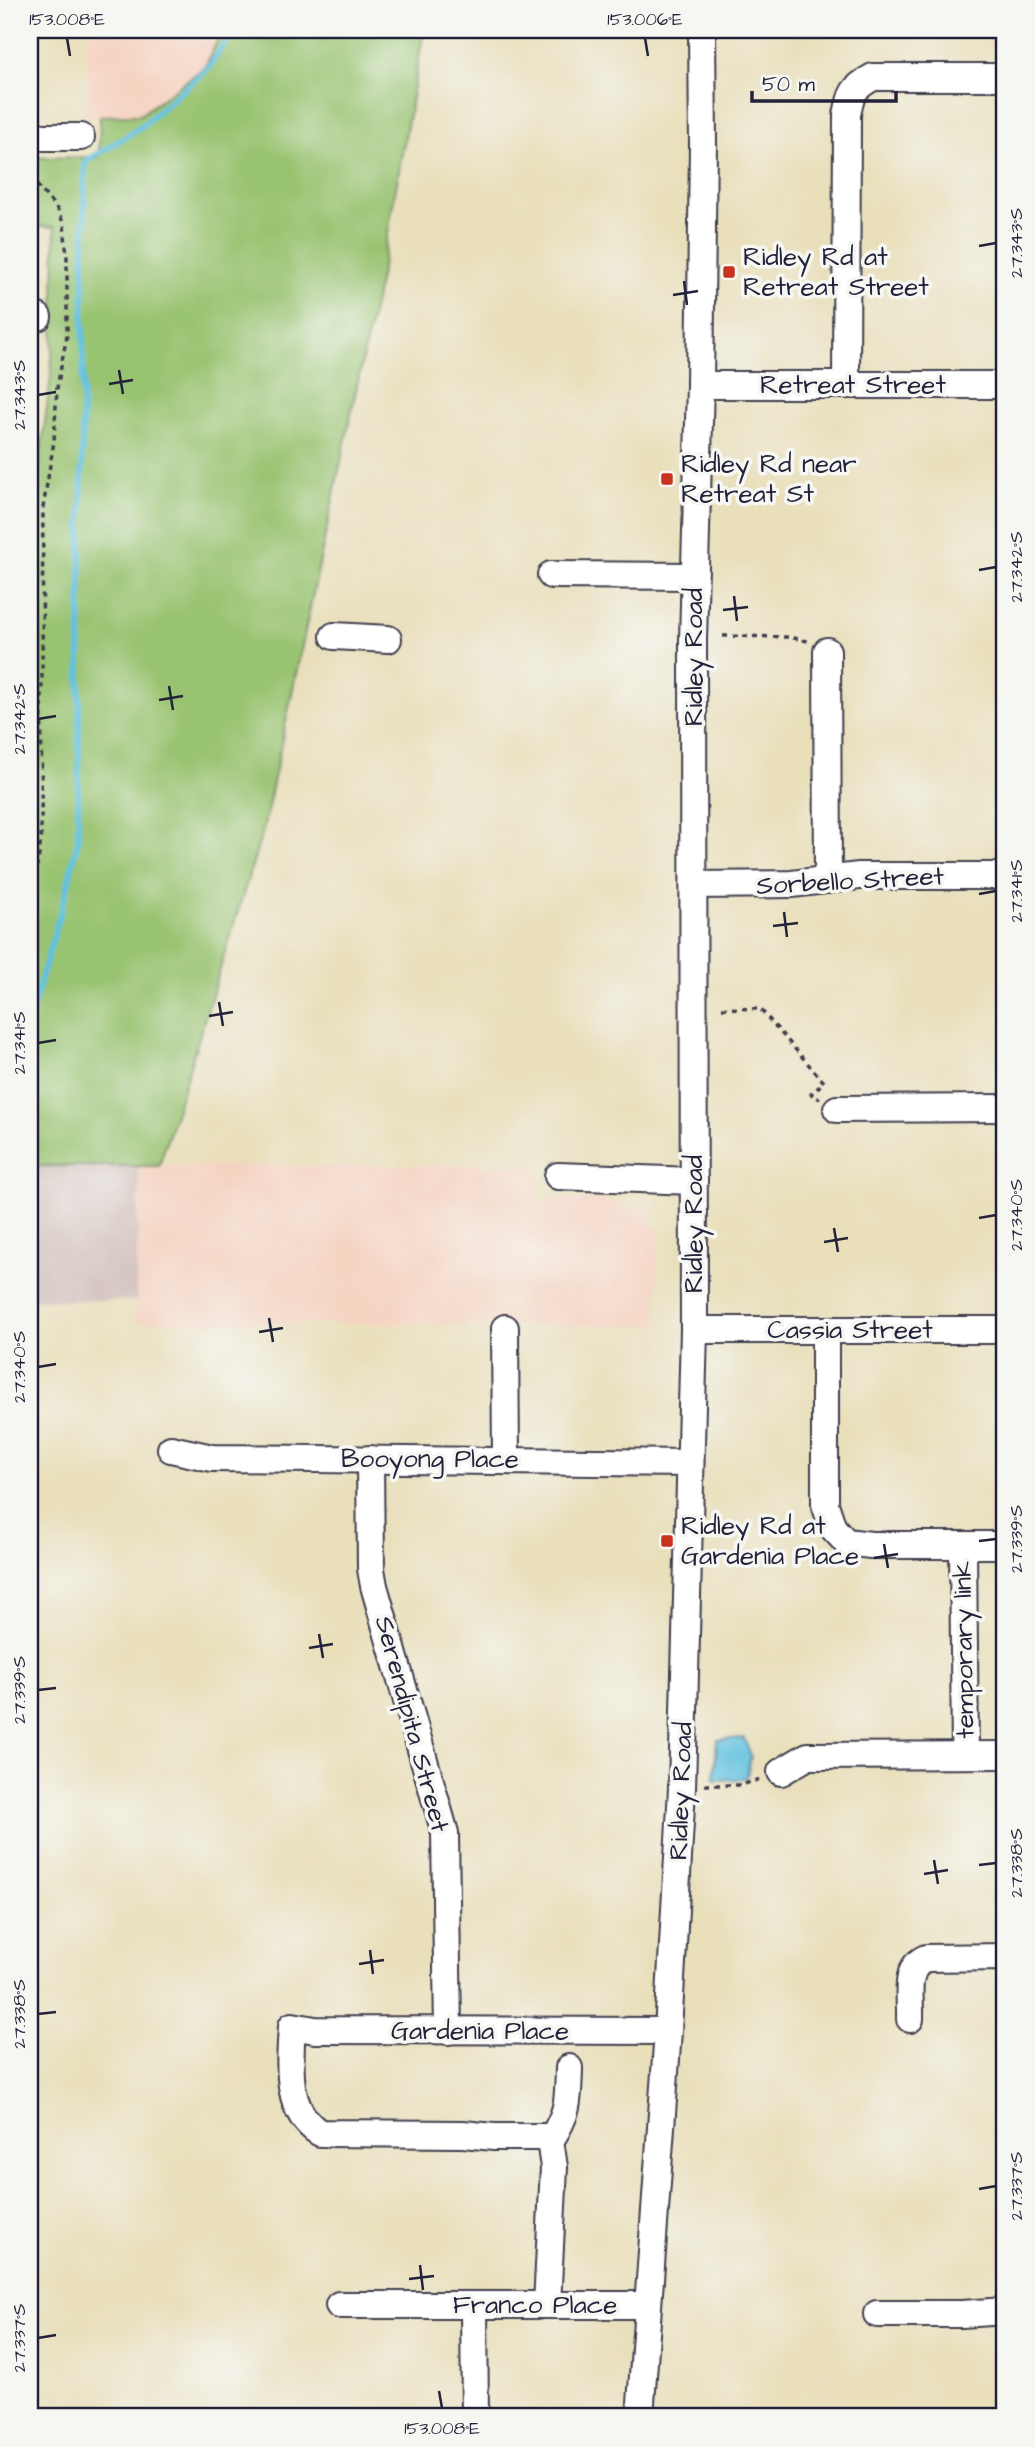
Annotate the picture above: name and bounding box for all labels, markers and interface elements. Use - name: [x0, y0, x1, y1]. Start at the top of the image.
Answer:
- text: 153.008°E: [29, 7, 105, 32]
- text: 153.006°E: [607, 7, 683, 32]
- scale bar: [752, 60, 895, 104]
- text: 50 m: [762, 70, 816, 99]
- text: 27.343°S: [1004, 208, 1029, 278]
- place label: Ridley Rd at Retreat Street: [743, 239, 929, 305]
- marker: Ridley Rd at Retreat Street: [721, 264, 737, 280]
- text: 27.343°S: [7, 360, 32, 430]
- street label: Retreat Street: [760, 367, 946, 403]
- place label: Ridley Rd near Retreat St: [681, 446, 857, 512]
- marker: Ridley Rd near Retreat St: [659, 471, 675, 487]
- text: 27.342°S: [1004, 531, 1029, 603]
- street label: Ridley Road: [676, 588, 714, 726]
- text: 27.342°S: [7, 683, 32, 755]
- street label: Sorbello Street: [755, 858, 945, 904]
- text: 27.341°S: [1004, 859, 1029, 923]
- text: 27.341°S: [7, 1011, 32, 1075]
- street label: Ridley Road: [676, 1155, 714, 1293]
- text: 27.340°S: [1004, 1179, 1029, 1251]
- street label: Cassia Street: [767, 1312, 933, 1348]
- text: 27.340°S: [7, 1331, 32, 1403]
- street label: Booyong Place: [341, 1441, 519, 1479]
- text: 27.339°S: [1004, 1505, 1029, 1573]
- place label: Ridley Rd at Gardenia Place: [681, 1508, 859, 1574]
- marker: Ridley Rd at Gardenia Place: [659, 1533, 675, 1549]
- street label: temporary link: [944, 1561, 986, 1739]
- street label: Serendipita Street: [366, 1612, 458, 1836]
- text: 27.339°S: [7, 1656, 32, 1724]
- street label: Ridley Road: [661, 1721, 703, 1861]
- text: 27.338°S: [1004, 1828, 1029, 1898]
- text: 27.338°S: [7, 1979, 32, 2049]
- street label: Gardenia Place: [391, 2013, 569, 2049]
- text: 27.337°S: [1004, 2152, 1029, 2220]
- street label: Franco Place: [453, 2287, 617, 2323]
- text: 27.337°S: [7, 2304, 32, 2372]
- text: 153.008°E: [404, 2416, 480, 2441]

